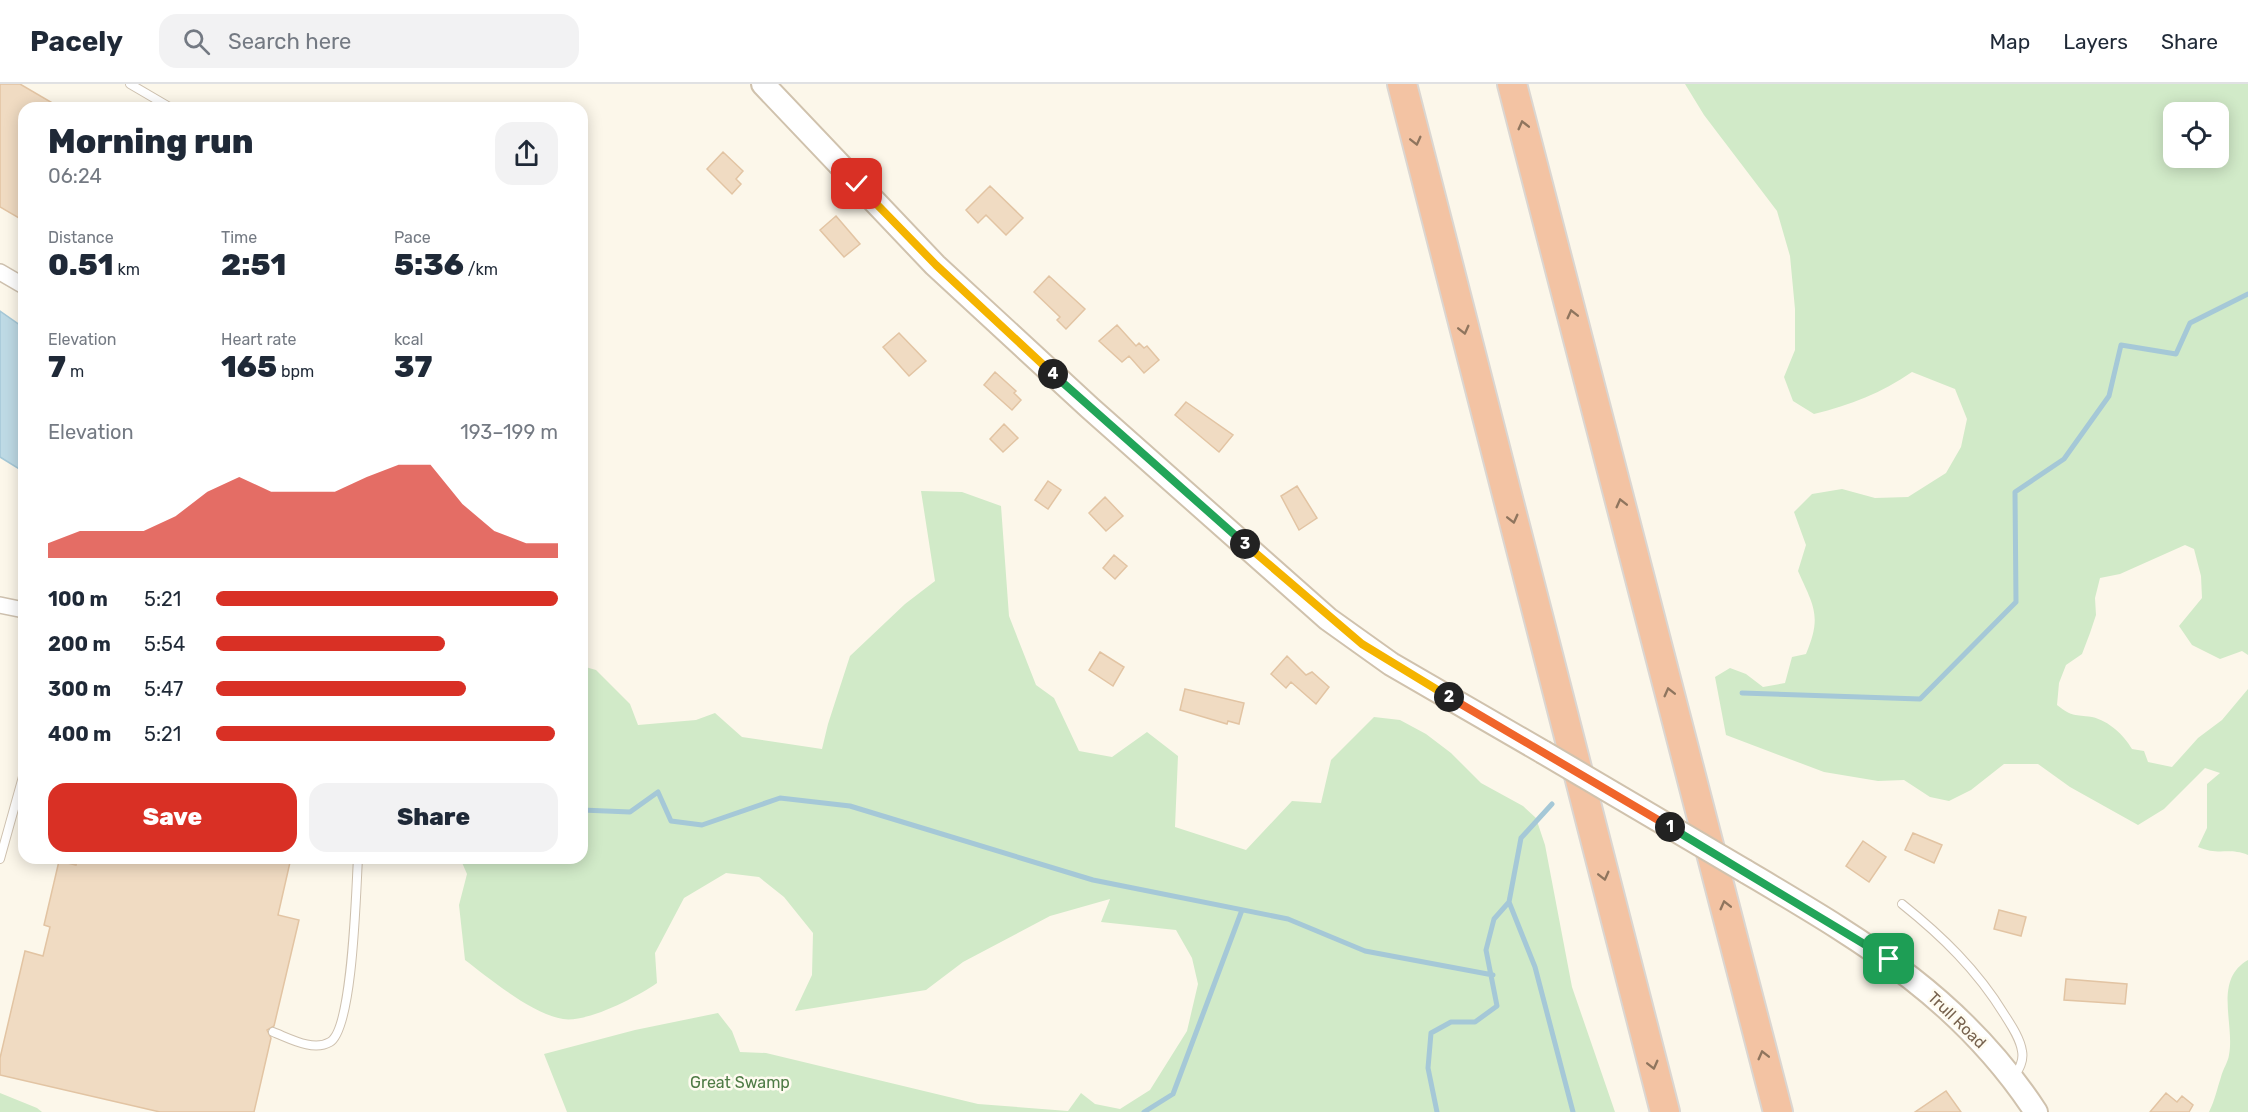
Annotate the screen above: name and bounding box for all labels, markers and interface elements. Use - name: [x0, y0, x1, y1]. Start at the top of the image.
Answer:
- search box: [159, 14, 579, 68]
- text: Pacely: [30, 25, 123, 58]
- icon: search: [180, 25, 213, 58]
- text: Search here: [228, 28, 351, 55]
- text: Map: [1989, 29, 2030, 54]
- text: Layers: [2063, 29, 2128, 54]
- text: Share: [2161, 29, 2218, 54]
- map controls: [2163, 102, 2229, 168]
- button: locate: [2163, 102, 2229, 168]
- one-way arrow: [1518, 121, 1530, 131]
- text: Morning run: [48, 122, 253, 161]
- button: share: [495, 122, 558, 185]
- one-way arrow: [1409, 135, 1422, 145]
- pin: [831, 158, 882, 209]
- text: 06:24: [48, 164, 102, 188]
- icon: check: [840, 167, 873, 200]
- text: Distance: [48, 228, 114, 247]
- text: Time: [221, 228, 257, 247]
- text: Pace: [394, 228, 431, 247]
- text: 0.51: [48, 247, 114, 283]
- text: 2:51: [221, 247, 286, 283]
- text: 5:36: [394, 247, 464, 283]
- text: km: [114, 260, 140, 279]
- text: /km: [464, 260, 498, 279]
- one-way arrow: [1566, 309, 1579, 319]
- one-way arrow: [1457, 324, 1470, 334]
- text: Elevation: [48, 330, 117, 349]
- text: Heart rate: [221, 330, 296, 349]
- text: kcal: [394, 330, 423, 349]
- text: 7: [48, 349, 66, 385]
- text: 165: [221, 349, 277, 385]
- text: 37: [394, 349, 433, 385]
- pin: 4: [1038, 359, 1068, 389]
- text: m: [66, 362, 84, 381]
- text: bpm: [277, 362, 314, 381]
- text: 4: [1048, 364, 1058, 383]
- text: Elevation: [48, 420, 134, 444]
- text: 193–199 m: [460, 420, 558, 444]
- one-way arrow: [1615, 498, 1628, 508]
- one-way arrow: [1505, 513, 1518, 523]
- pin: 3: [1230, 529, 1260, 559]
- text: 3: [1240, 534, 1250, 553]
- text: 100 m: [48, 587, 108, 611]
- text: 5:21: [144, 587, 181, 611]
- text: 200 m: [48, 632, 111, 656]
- text: 5:54: [144, 632, 185, 656]
- text: 300 m: [48, 677, 111, 701]
- text: 5:47: [144, 677, 183, 701]
- pin: 2: [1434, 682, 1464, 712]
- text: 2: [1444, 687, 1454, 706]
- one-way arrow: [1664, 687, 1677, 697]
- text: 400 m: [48, 722, 111, 746]
- text: 5:21: [144, 722, 181, 746]
- button: Save: [48, 783, 297, 852]
- button: Share: [309, 783, 558, 852]
- pin: 1: [1655, 812, 1685, 842]
- text: 1: [1666, 817, 1674, 836]
- one-way arrow: [1597, 871, 1610, 881]
- one-way arrow: [1719, 901, 1732, 911]
- pin: [1863, 933, 1914, 984]
- icon: arrive: [1872, 942, 1905, 975]
- street label: Trull Road: [1924, 988, 1990, 1052]
- one-way arrow: [1758, 1051, 1771, 1061]
- one-way arrow: [1646, 1060, 1659, 1070]
- park label: Great Swamp: [690, 1073, 790, 1092]

